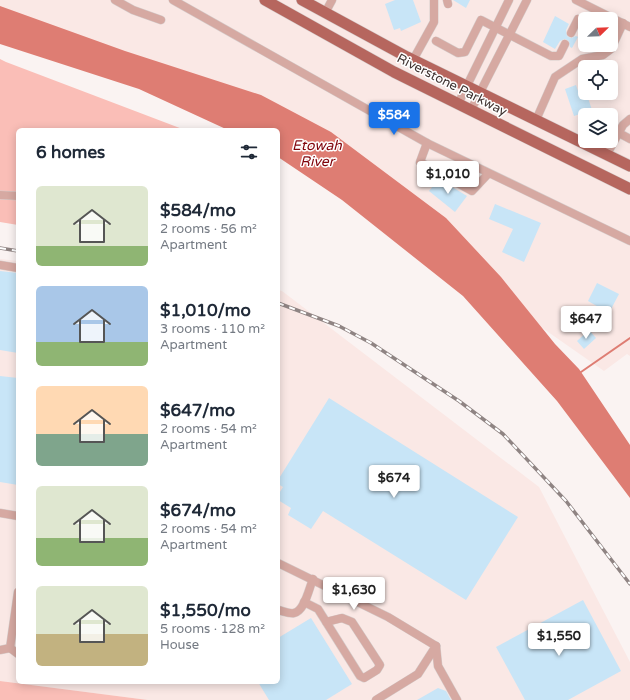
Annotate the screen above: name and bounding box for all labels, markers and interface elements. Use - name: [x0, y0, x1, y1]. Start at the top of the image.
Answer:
- north arrow: [578, 12, 618, 52]
- map controls: [578, 12, 618, 148]
- street label: Riverstone Parkway: [394, 50, 510, 120]
- button: locate: [578, 60, 618, 100]
- pin: $584: [370, 102, 418, 136]
- text: $584: [378, 107, 410, 123]
- button: layers: [578, 108, 618, 148]
- water label: Etowah River: [292, 137, 342, 170]
- icon: filters: [238, 141, 260, 163]
- text: 6 homes: [36, 142, 105, 163]
- pin: $1,010: [415, 161, 481, 195]
- text: $1,010: [426, 166, 470, 182]
- text: $584/mo: [160, 200, 236, 221]
- icon: home: [68, 202, 116, 250]
- text: 2 rooms · 56 m²: [160, 221, 257, 237]
- text: Apartment: [160, 237, 227, 253]
- text: $1,010/mo: [160, 300, 251, 321]
- icon: home: [68, 302, 116, 350]
- pin: $647: [562, 306, 610, 340]
- text: $647: [570, 311, 602, 327]
- text: 3 rooms · 110 m²: [160, 321, 265, 337]
- text: Apartment: [160, 337, 227, 353]
- text: $647/mo: [160, 400, 235, 421]
- icon: home: [68, 402, 116, 450]
- text: 2 rooms · 54 m²: [160, 421, 257, 437]
- text: Apartment: [160, 437, 227, 453]
- pin: $674: [370, 465, 418, 499]
- text: $674: [378, 470, 410, 486]
- text: $674/mo: [160, 500, 236, 521]
- icon: home: [68, 502, 116, 550]
- text: 2 rooms · 54 m²: [160, 521, 257, 537]
- text: Apartment: [160, 537, 227, 553]
- pin: $1,630: [321, 577, 387, 611]
- text: $1,630: [332, 582, 376, 598]
- text: $1,550/mo: [160, 600, 251, 621]
- icon: home: [68, 602, 116, 650]
- text: 5 rooms · 128 m²: [160, 621, 265, 637]
- pin: $1,550: [526, 623, 592, 657]
- text: $1,550: [537, 628, 581, 644]
- text: House: [160, 637, 199, 653]

